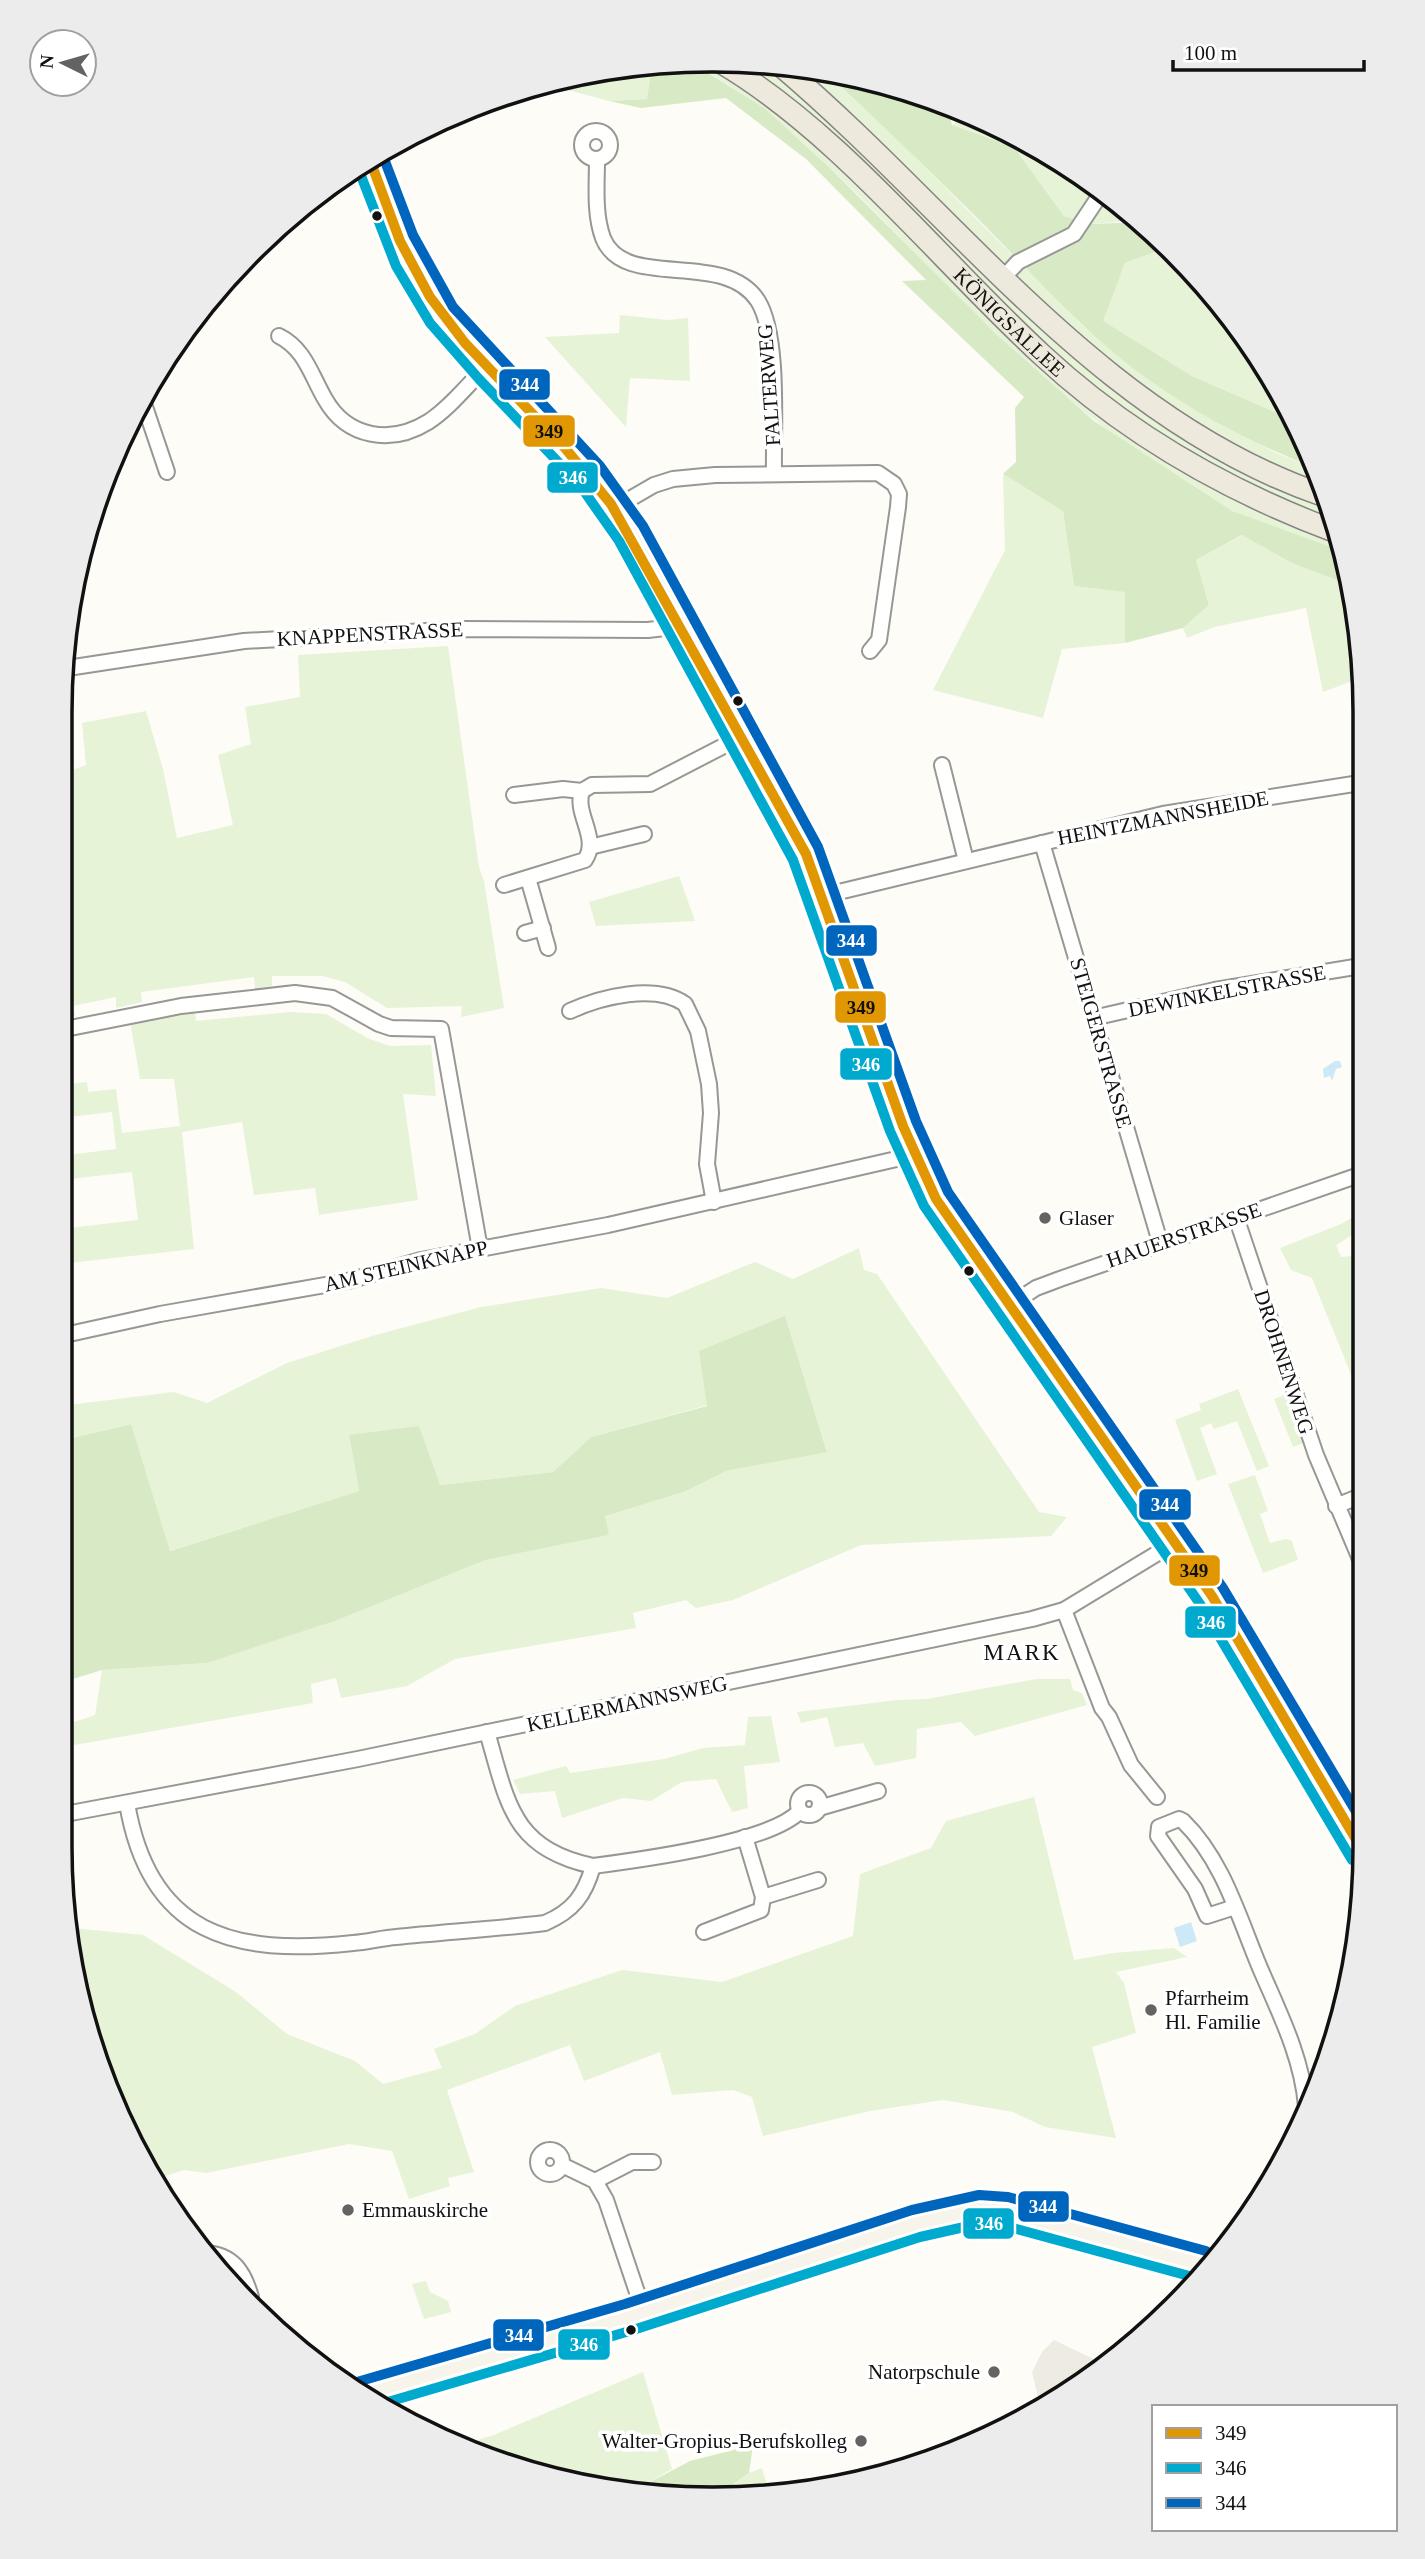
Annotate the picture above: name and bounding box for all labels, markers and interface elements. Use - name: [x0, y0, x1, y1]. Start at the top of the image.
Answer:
- north arrow: [28, 28, 98, 98]
- scale bar: [1173, 28, 1364, 72]
- text: 100 m: [1184, 41, 1237, 65]
- text: N: [36, 54, 58, 69]
- unlabelled marker: [370, 209, 384, 223]
- street label: KÖNIGSALLEE: [949, 263, 1070, 382]
- street label: FALTERWEG: [753, 323, 785, 447]
- line badge: 344: [498, 368, 551, 401]
- text: 344: [511, 374, 540, 395]
- line badge: 349: [522, 414, 576, 448]
- text: 349: [535, 421, 563, 442]
- line badge: 346: [546, 461, 599, 494]
- text: 346: [559, 467, 587, 488]
- street label: KNAPPENSTRASSE: [276, 617, 464, 651]
- unlabelled marker: [731, 694, 745, 708]
- street label: HEINTZMANNSHEIDE: [1055, 786, 1271, 850]
- line badge: 344: [825, 924, 878, 957]
- text: 344: [837, 930, 866, 951]
- street label: STEIGERSTRASSE: [1065, 955, 1137, 1131]
- street label: DEWINKELSTRASSE: [1126, 960, 1328, 1022]
- line badge: 349: [834, 990, 887, 1024]
- text: 349: [847, 997, 875, 1018]
- line badge: 346: [839, 1047, 893, 1081]
- text: 346: [852, 1054, 880, 1075]
- street label: HAUERSTRASSE: [1103, 1197, 1265, 1273]
- place label: Glaser: [1059, 1206, 1114, 1230]
- marker: Glaser: [1037, 1210, 1053, 1226]
- street label: AM STEINKNAPP: [322, 1235, 490, 1297]
- unlabelled marker: [962, 1264, 976, 1278]
- street label: DROHNENWEG: [1249, 1287, 1319, 1437]
- line badge: 344: [1138, 1488, 1192, 1521]
- text: 344: [1151, 1494, 1180, 1515]
- line badge: 349: [1168, 1554, 1221, 1587]
- text: 349: [1180, 1560, 1208, 1581]
- line badge: 346: [1184, 1605, 1237, 1639]
- text: 346: [1197, 1612, 1225, 1633]
- district label: MARK: [983, 1640, 1061, 1665]
- street label: KELLERMANNSWEG: [525, 1671, 729, 1737]
- place label: Pfarrheim Hl. Familie: [1165, 1986, 1261, 2034]
- marker: Pfarrheim Hl. Familie: [1143, 2002, 1159, 2018]
- line badge: 344: [1017, 2190, 1070, 2223]
- text: 344: [1029, 2196, 1058, 2217]
- place label: Emmauskirche: [362, 2198, 488, 2222]
- marker: Emmauskirche: [340, 2202, 356, 2218]
- line badge: 346: [962, 2207, 1015, 2240]
- text: 346: [975, 2213, 1003, 2234]
- line badge: 344: [492, 2318, 545, 2352]
- unlabelled marker: [624, 2323, 638, 2337]
- text: 344: [505, 2325, 534, 2346]
- line badge: 346: [557, 2328, 611, 2361]
- text: 346: [570, 2334, 598, 2355]
- place label: Natorpschule: [868, 2360, 980, 2384]
- marker: Natorpschule: [986, 2364, 1002, 2380]
- legend: [1152, 2405, 1397, 2531]
- text: 349: [1215, 2421, 1247, 2445]
- place label: Walter-Gropius-Berufskolleg: [602, 2429, 847, 2453]
- marker: Walter-Gropius-Berufskolleg: [853, 2433, 869, 2449]
- text: 346: [1215, 2456, 1247, 2480]
- text: 344: [1215, 2491, 1247, 2515]

